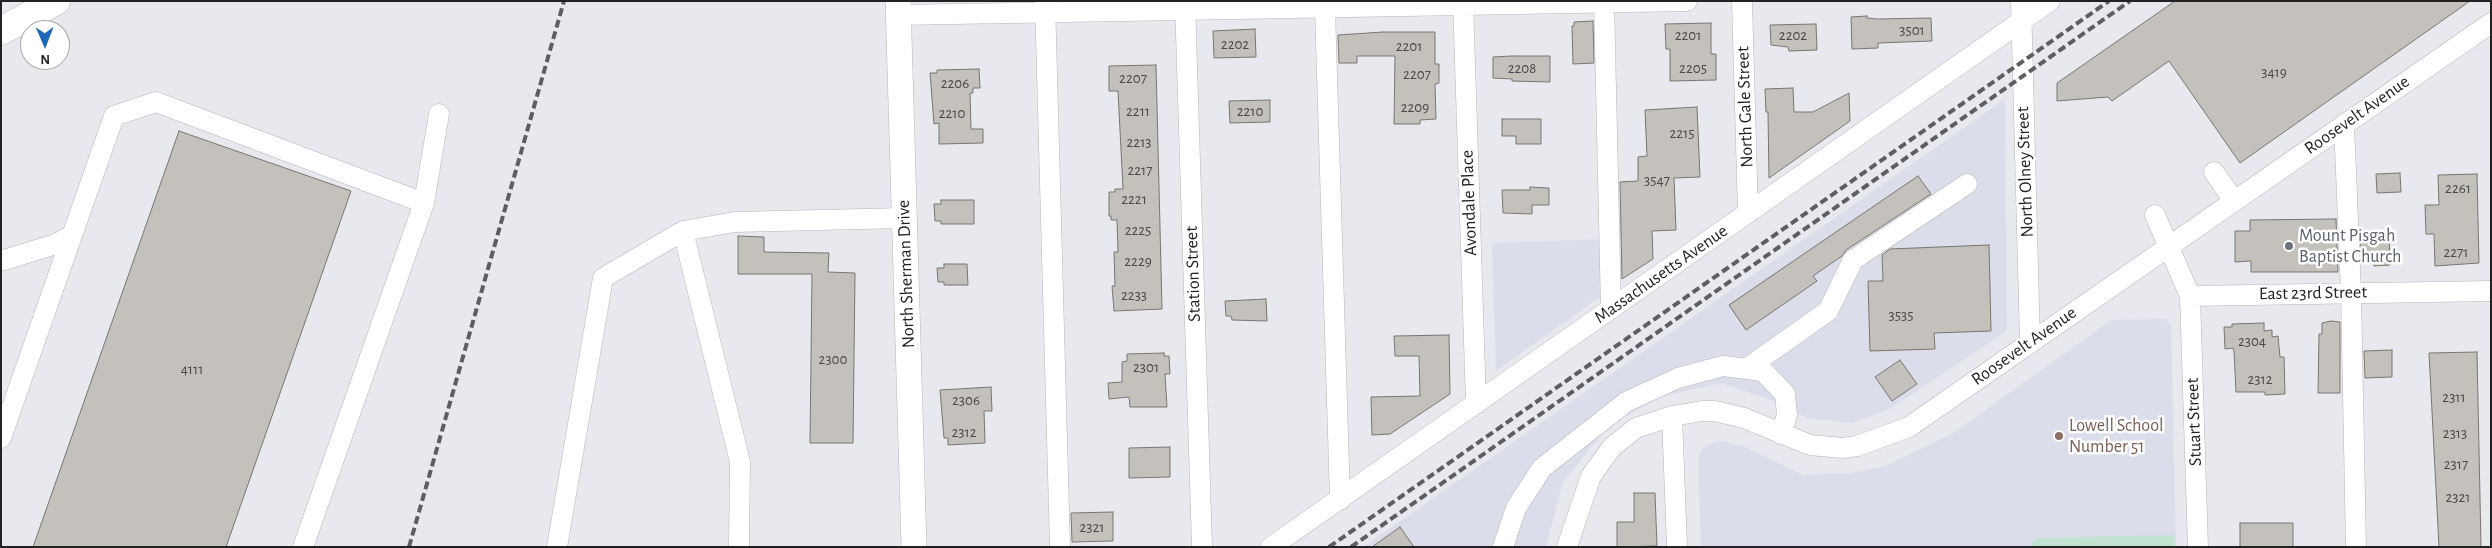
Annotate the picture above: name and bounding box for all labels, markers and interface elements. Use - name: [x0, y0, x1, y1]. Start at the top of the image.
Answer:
- north arrow: [20, 20, 70, 70]
- house number: 3501: [1899, 21, 1925, 39]
- house number: 2201: [1675, 26, 1701, 44]
- house number: 2202: [1779, 26, 1807, 44]
- house number: 2202: [1221, 35, 1249, 53]
- house number: 2201: [1396, 37, 1422, 55]
- street label: North Gale Street: [1732, 46, 1758, 168]
- text: N: [40, 52, 50, 66]
- house number: 2208: [1508, 59, 1536, 77]
- house number: 2205: [1679, 59, 1707, 77]
- house number: 3419: [2261, 63, 2287, 81]
- house number: 2207: [1403, 65, 1431, 83]
- house number: 2207: [1119, 69, 1147, 87]
- street label: Roosevelt Avenue: [2300, 71, 2414, 159]
- house number: 2206: [941, 74, 969, 92]
- house number: 2209: [1401, 98, 1429, 116]
- house number: 2211: [1126, 102, 1150, 120]
- house number: 2210: [1237, 102, 1263, 120]
- house number: 2210: [939, 104, 965, 122]
- street label: North Olney Street: [2012, 106, 2038, 238]
- house number: 2215: [1669, 124, 1695, 142]
- house number: 2213: [1127, 133, 1151, 151]
- street label: Avondale Place: [1456, 150, 1482, 256]
- house number: 2217: [1127, 161, 1153, 179]
- house number: 3547: [1644, 171, 1670, 189]
- house number: 2261: [2445, 179, 2471, 197]
- house number: 2221: [1121, 190, 1147, 208]
- street label: North Sherman Drive: [893, 199, 919, 349]
- street label: Massachusetts Avenue: [1590, 220, 1732, 328]
- house number: 2225: [1125, 221, 1151, 239]
- place label: Mount Pisgah Baptist Church: [2299, 225, 2401, 268]
- street label: Station Street: [1181, 226, 1205, 322]
- marker: Mount Pisgah Baptist Church: [2283, 240, 2295, 252]
- house number: 2271: [2443, 243, 2469, 261]
- house number: 2229: [1124, 252, 1152, 270]
- street label: East 23rd Street: [2259, 281, 2367, 305]
- house number: 2233: [1121, 286, 1147, 304]
- street label: Roosevelt Avenue: [1967, 302, 2081, 390]
- house number: 3535: [1889, 306, 1913, 324]
- house number: 2304: [2238, 332, 2266, 350]
- house number: 2300: [819, 350, 847, 368]
- house number: 2301: [1133, 358, 1159, 376]
- house number: 4111: [181, 360, 203, 378]
- house number: 2312: [2248, 370, 2272, 388]
- street label: Stuart Street: [2182, 377, 2206, 467]
- house number: 2311: [2442, 388, 2466, 406]
- house number: 2306: [952, 391, 980, 409]
- place label: Lowell School Number 51: [2069, 415, 2163, 458]
- house number: 2312: [952, 423, 976, 441]
- house number: 2313: [2443, 424, 2467, 442]
- marker: Lowell School Number 51: [2053, 430, 2065, 442]
- house number: 2317: [2444, 455, 2468, 473]
- house number: 2321: [2446, 488, 2470, 506]
- house number: 2321: [1080, 518, 1104, 536]

